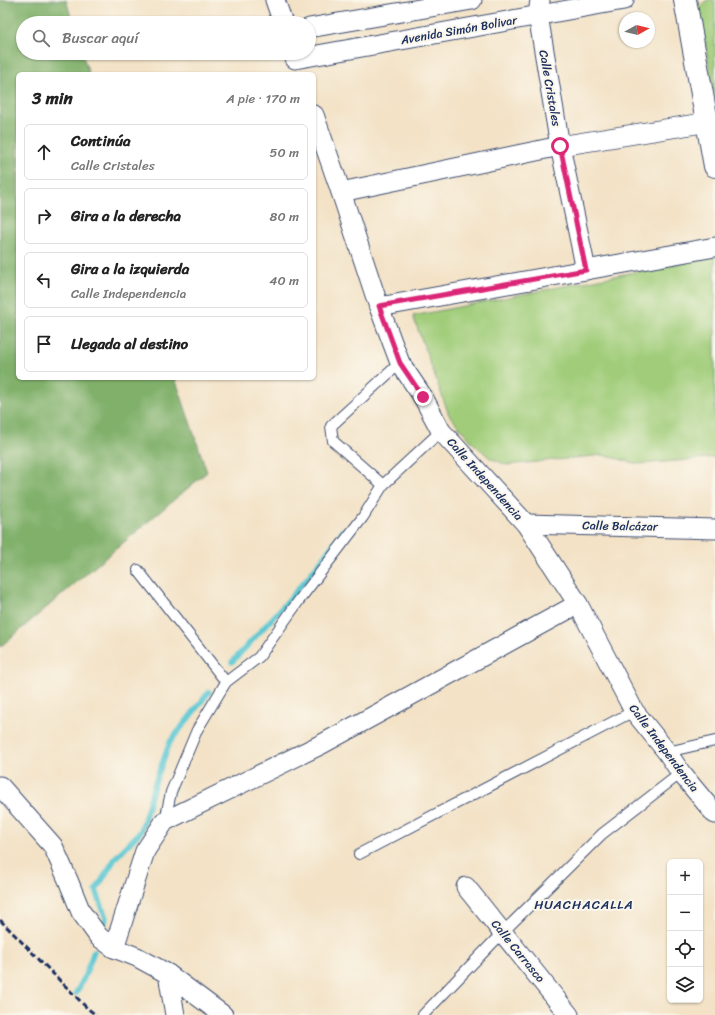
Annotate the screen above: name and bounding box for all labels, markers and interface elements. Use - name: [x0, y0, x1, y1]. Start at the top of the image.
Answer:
- street label: Avenida Simón Bolivar: [398, 9, 520, 51]
- north arrow: [619, 12, 655, 48]
- search box: [16, 16, 316, 60]
- text: Buscar aquí: [62, 25, 139, 51]
- icon: search: [30, 27, 52, 49]
- street label: Calle Cristales: [532, 48, 568, 128]
- text: 3 min: [32, 83, 73, 113]
- text: A pie · 170 m: [226, 87, 300, 110]
- text: Continúa: [71, 128, 130, 154]
- route start: [551, 137, 569, 155]
- icon: ahead: [33, 141, 55, 163]
- text: 50 m: [269, 141, 299, 164]
- text: Calle Cristales: [71, 154, 155, 177]
- text: Gira a la derecha: [71, 203, 181, 229]
- icon: right: [33, 205, 55, 227]
- text: 80 m: [270, 205, 299, 228]
- text: Gira a la izquierda: [71, 256, 189, 282]
- icon: left: [33, 269, 55, 291]
- text: 40 m: [269, 269, 299, 292]
- text: Calle Independencia: [71, 282, 186, 305]
- text: Llegada al destino: [71, 331, 188, 357]
- icon: arrive: [33, 333, 55, 355]
- route end: [414, 388, 432, 406]
- street label: Calle Independencia: [441, 432, 529, 526]
- street label: Calle Balcázar: [582, 514, 659, 538]
- street label: Calle Independencia: [623, 699, 705, 797]
- map controls: [667, 859, 703, 1003]
- button: +: [667, 859, 703, 895]
- district label: HUACHACALLA: [534, 893, 634, 916]
- button: −: [667, 895, 703, 931]
- street label: Calle Carrasco: [485, 914, 551, 988]
- button: locate: [667, 931, 703, 967]
- button: layers: [667, 967, 703, 1003]

